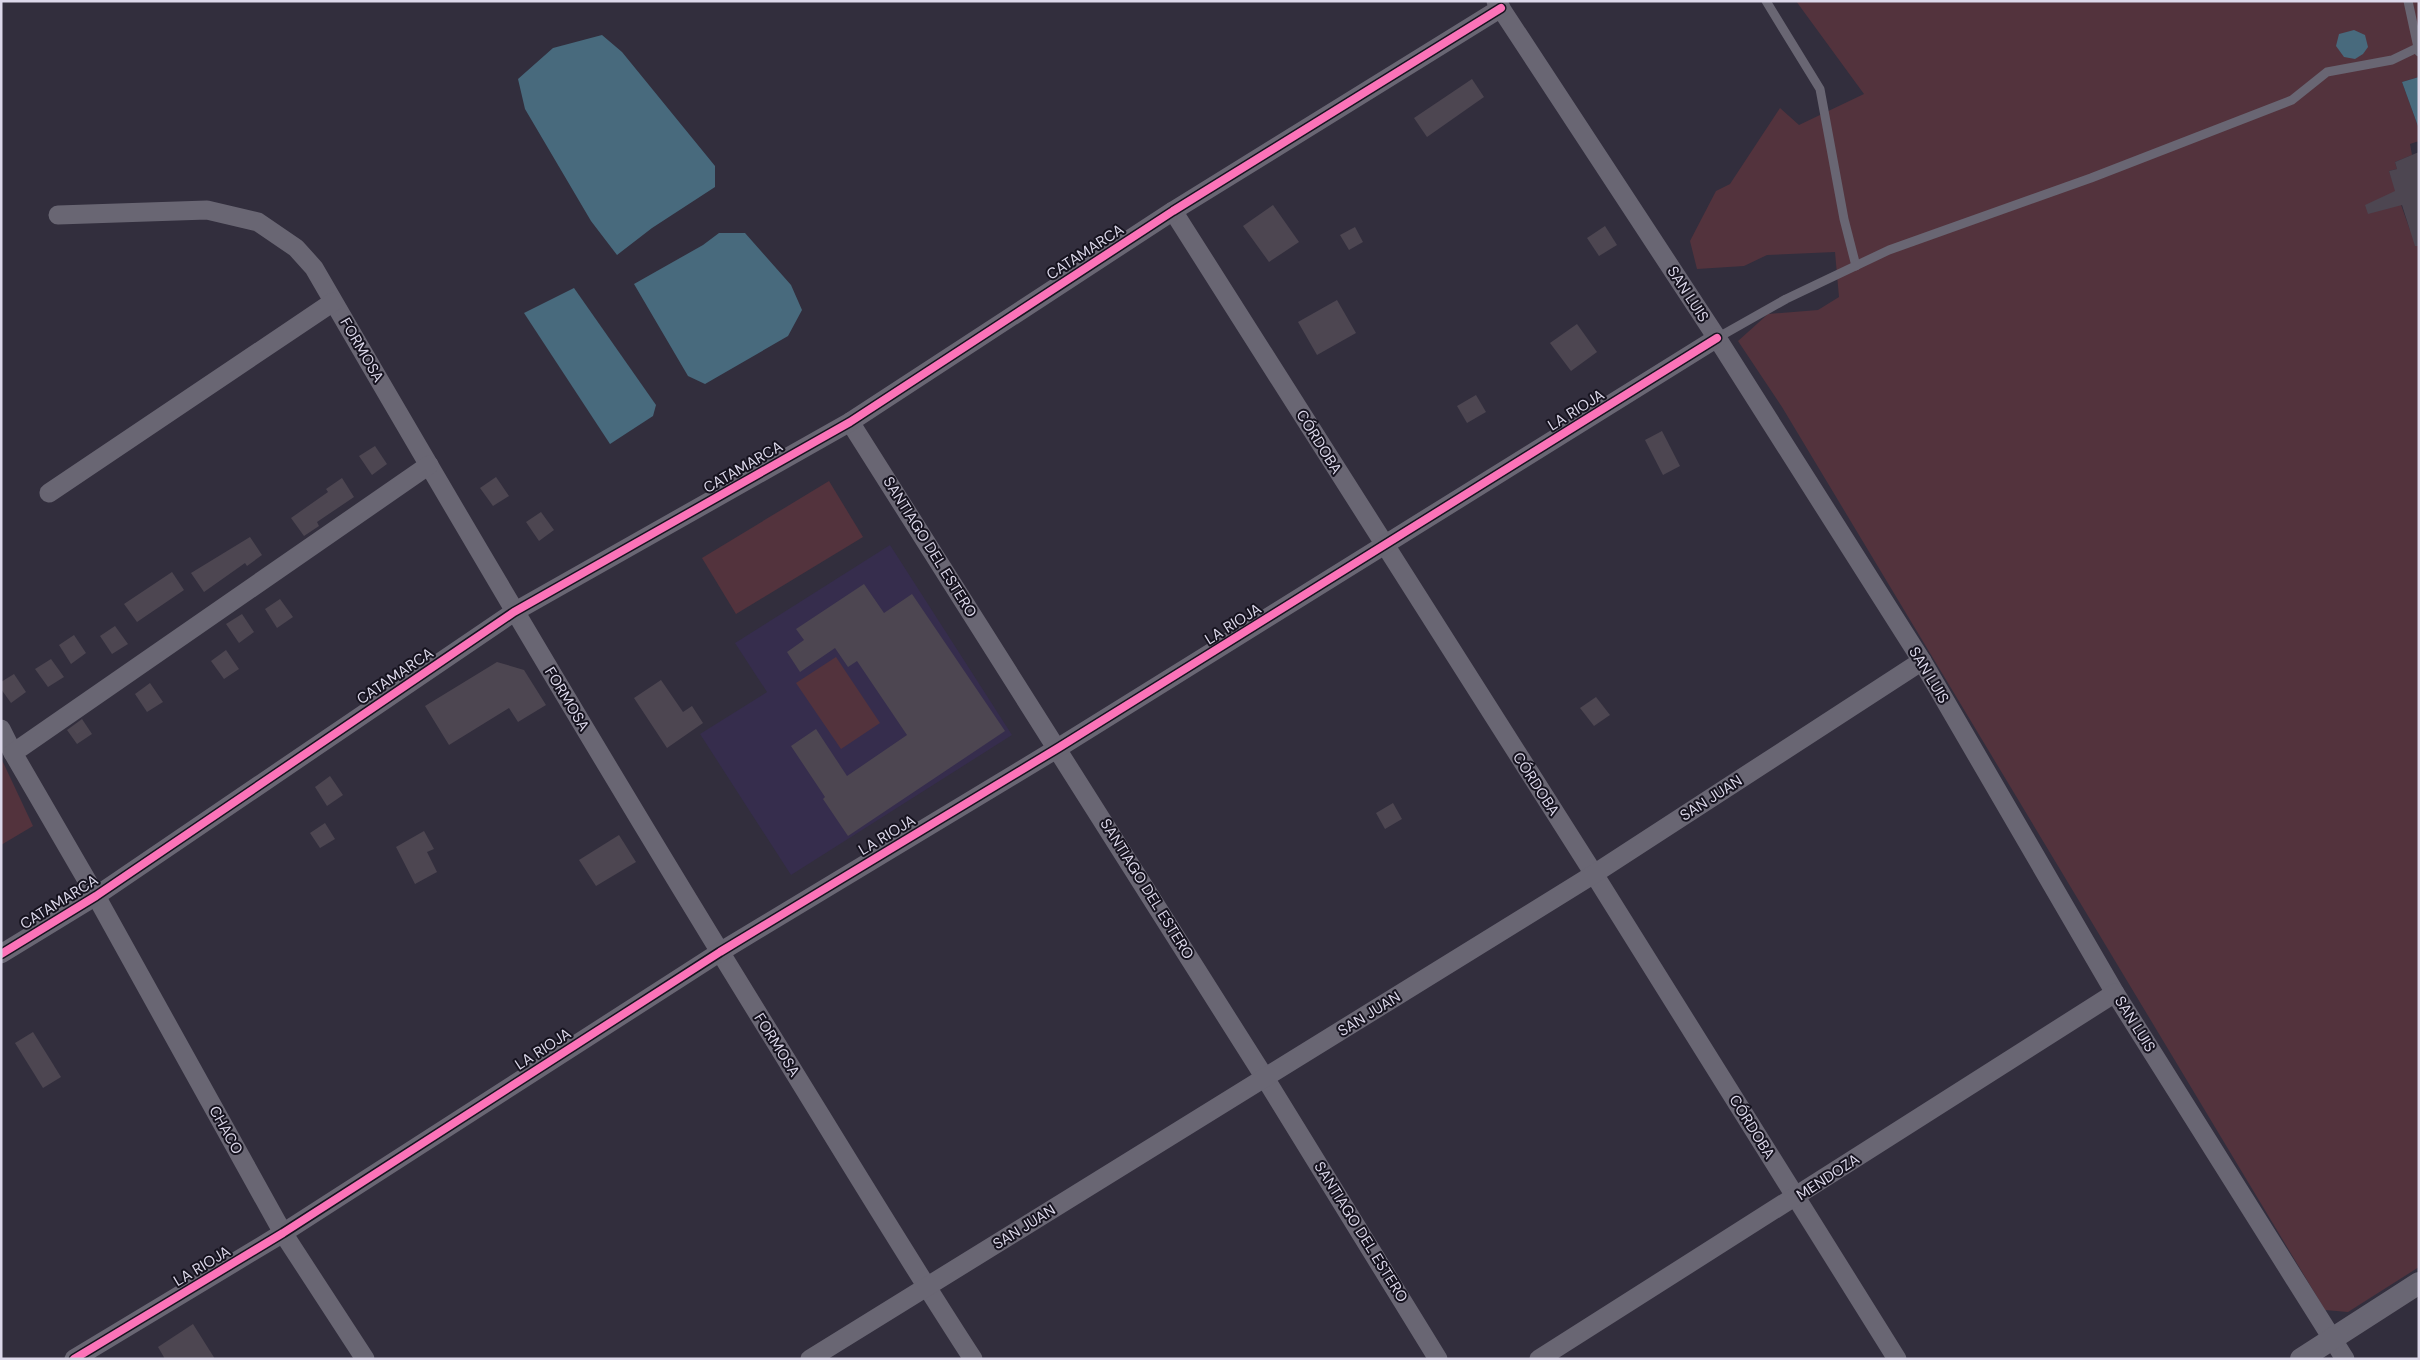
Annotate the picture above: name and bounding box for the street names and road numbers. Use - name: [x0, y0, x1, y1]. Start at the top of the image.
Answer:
- street label: CATAMARCA: [1042, 220, 1128, 284]
- street label: SAN LUIS: [1663, 262, 1714, 326]
- street label: FORMOSA: [335, 314, 389, 386]
- street label: LA RIOJA: [1544, 385, 1608, 435]
- street label: CÓRDOBA: [1291, 406, 1347, 478]
- street label: CATAMARCA: [700, 436, 786, 498]
- street label: SANTIAGO DEL ESTERO: [879, 473, 981, 621]
- street label: LA RIOJA: [1201, 599, 1265, 649]
- street label: CATAMARCA: [353, 643, 437, 709]
- street label: SAN LUIS: [1904, 643, 1954, 707]
- street label: FORMOSA: [540, 663, 594, 735]
- street label: CÓRDOBA: [1508, 748, 1564, 820]
- street label: SAN JUAN: [1676, 770, 1746, 826]
- street label: LA RIOJA: [855, 810, 919, 860]
- street label: SANTIAGO DEL ESTERO: [1096, 815, 1198, 963]
- street label: CATAMARCA: [16, 870, 102, 934]
- street label: SAN JUAN: [1334, 987, 1404, 1041]
- street label: SAN LUIS: [2110, 992, 2160, 1056]
- street label: FORMOSA: [750, 1009, 804, 1081]
- street label: LA RIOJA: [511, 1023, 575, 1075]
- street label: CÓRDOBA: [1724, 1091, 1780, 1163]
- street label: CHACO: [204, 1102, 248, 1158]
- street label: MENDOZA: [1793, 1149, 1863, 1205]
- street label: SANTIAGO DEL ESTERO: [1310, 1158, 1412, 1306]
- street label: SAN JUAN: [989, 1200, 1059, 1254]
- street label: LA RIOJA: [170, 1241, 234, 1291]

